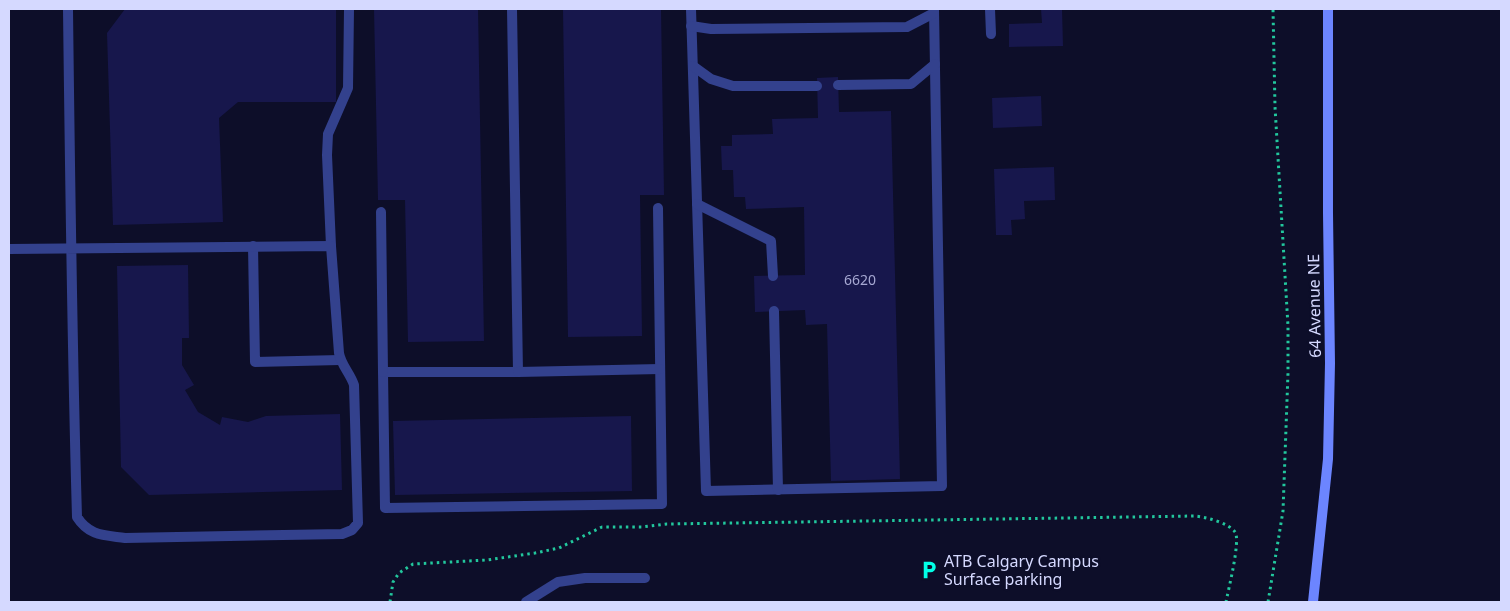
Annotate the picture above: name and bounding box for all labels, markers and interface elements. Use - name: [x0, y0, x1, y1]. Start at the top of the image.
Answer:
- street label: 64 Avenue NE: [1302, 254, 1326, 358]
- house number: 6620: [844, 270, 876, 289]
- place label: ATB Calgary Campus Surface parking: [944, 550, 1099, 590]
- parking icon: ATB Calgary Campus Surface parking: [918, 559, 940, 581]

